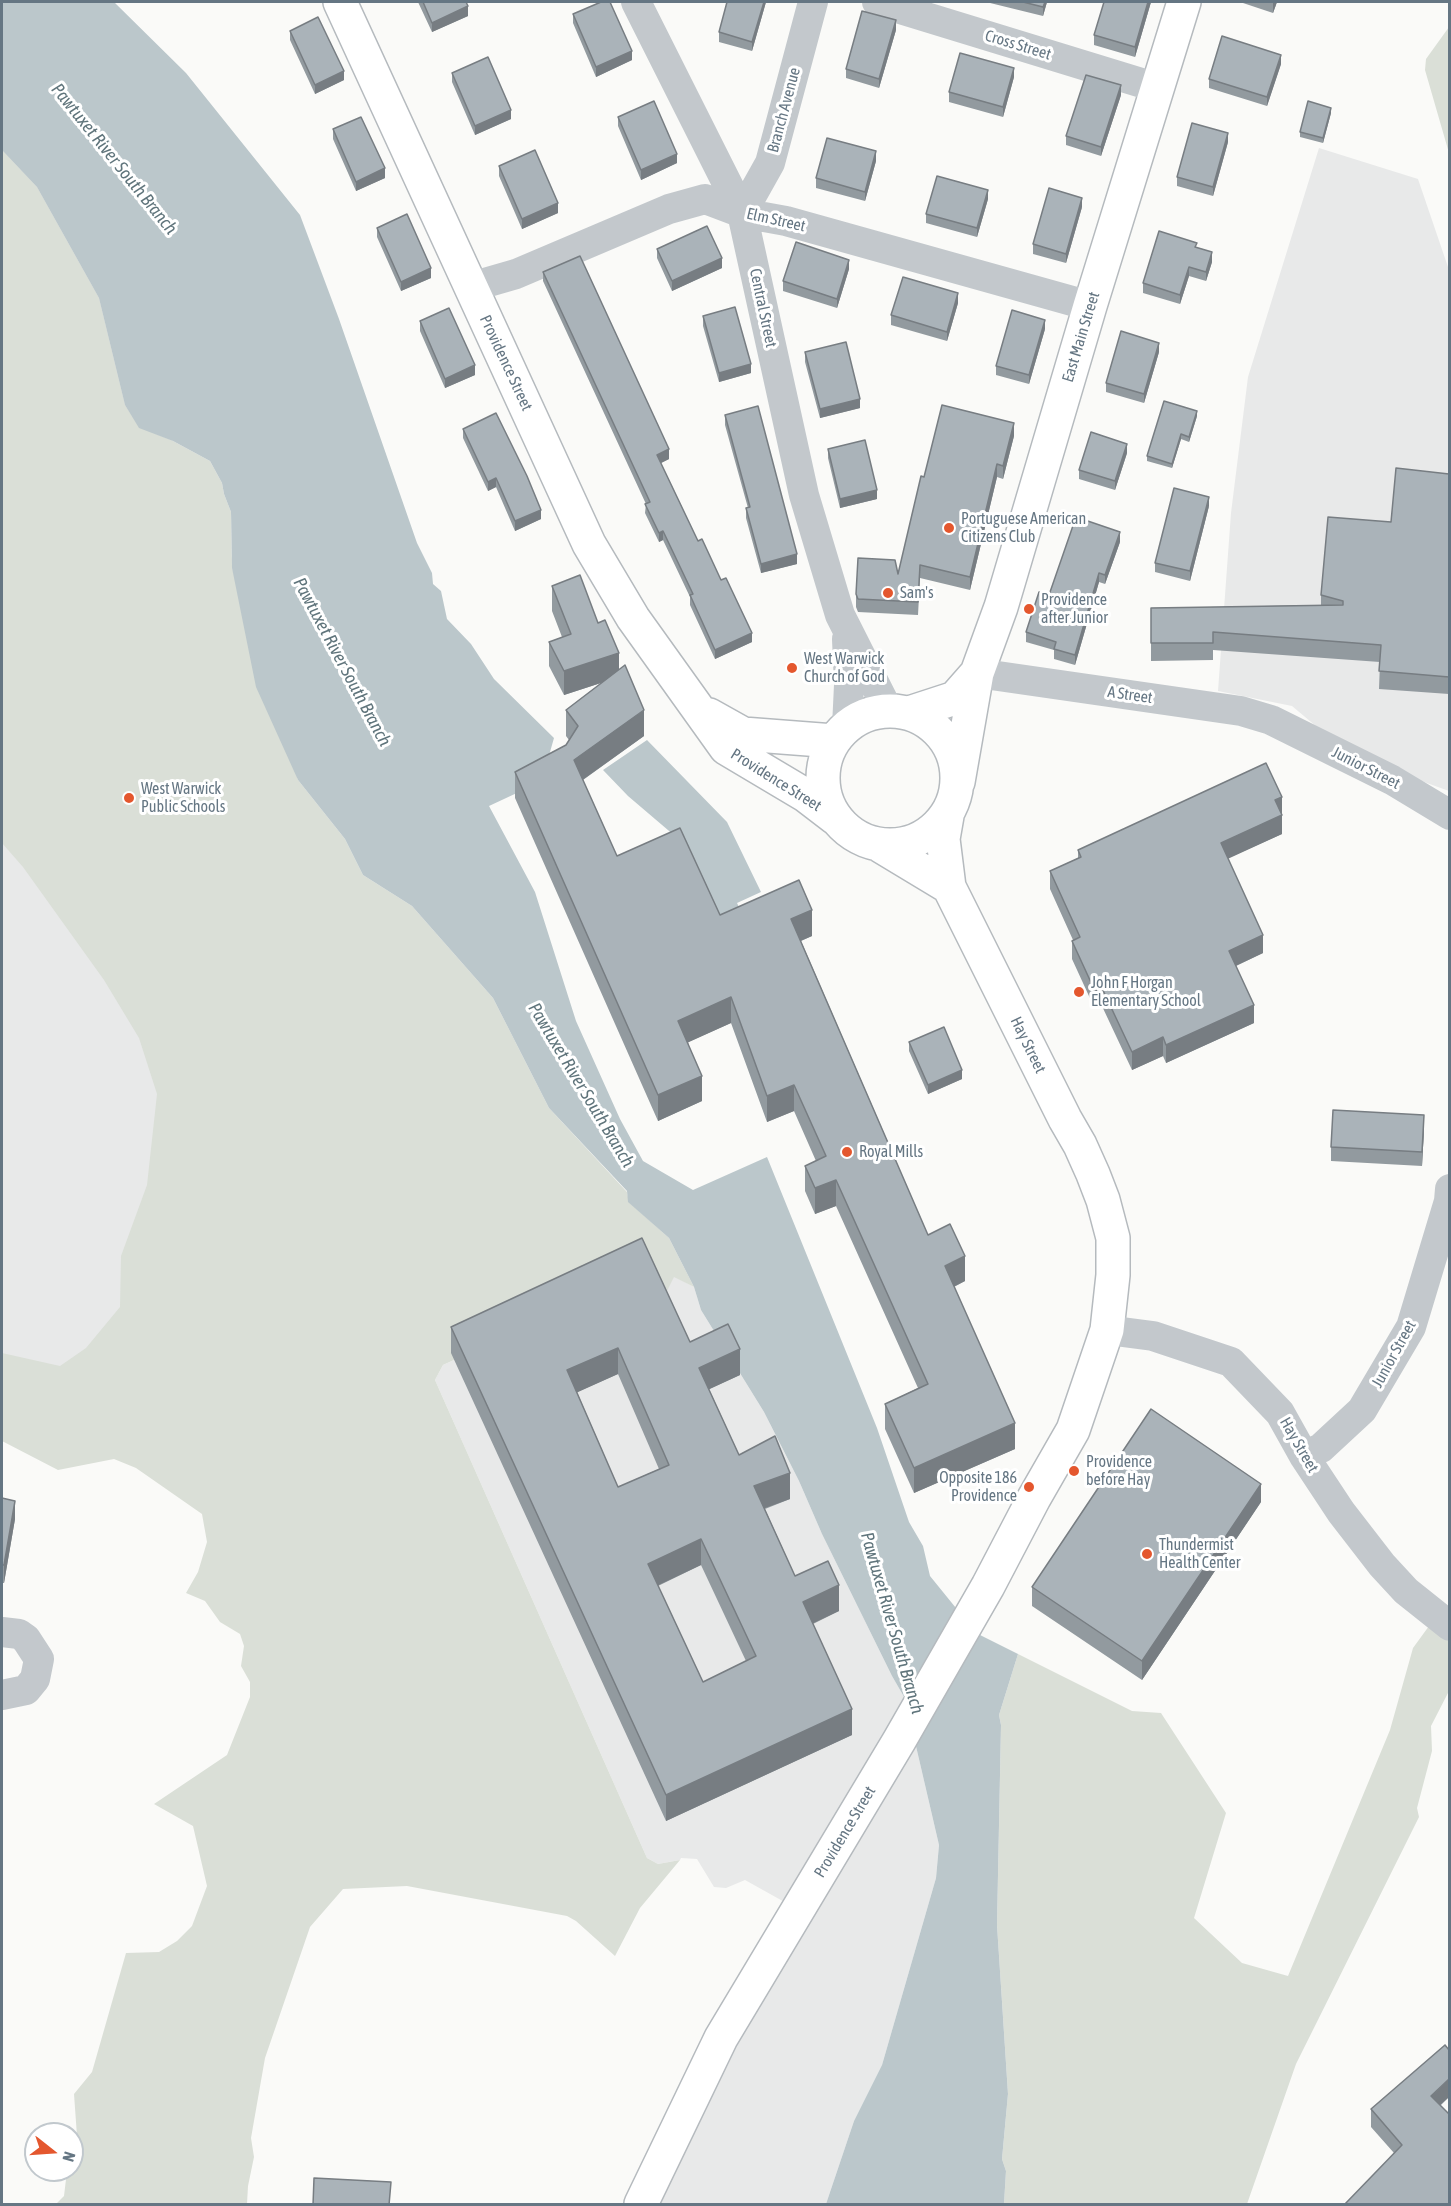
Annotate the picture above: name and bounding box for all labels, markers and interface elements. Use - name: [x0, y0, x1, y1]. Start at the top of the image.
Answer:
- street label: Cross Street: [983, 26, 1053, 64]
- street label: Branch Avenue: [763, 65, 805, 155]
- water label: Pawtuxet River South Branch: [47, 79, 181, 239]
- street label: Elm Street: [745, 204, 807, 236]
- street label: Central Street: [745, 267, 781, 349]
- street label: East Main Street: [1058, 289, 1104, 385]
- street label: Providence Street: [475, 312, 537, 414]
- place label: Portuguese American Citizens Club: [961, 509, 1086, 547]
- marker: Portuguese American Citizens Club: [942, 521, 956, 535]
- water label: Pawtuxet River South Branch: [288, 574, 396, 750]
- place label: Sam's: [900, 583, 934, 603]
- marker: Sam's: [881, 586, 895, 600]
- place label: Providence after Junior: [1041, 590, 1108, 628]
- marker: Providence after Junior: [1022, 602, 1036, 616]
- place label: West Warwick Church of God: [804, 649, 885, 687]
- marker: West Warwick Church of God: [785, 661, 799, 675]
- street label: A Street: [1106, 682, 1154, 708]
- street label: Junior Street: [1329, 743, 1403, 793]
- street label: Providence Street: [727, 744, 825, 816]
- place label: West Warwick Public Schools: [141, 779, 226, 817]
- marker: West Warwick Public Schools: [122, 791, 136, 805]
- place label: John F Horgan Elementary School: [1091, 973, 1201, 1011]
- marker: John F Horgan Elementary School: [1072, 985, 1086, 999]
- water label: Pawtuxet River South Branch: [523, 999, 639, 1171]
- street label: Hay Street: [1006, 1014, 1050, 1076]
- place label: Royal Mills: [859, 1142, 923, 1162]
- marker: Royal Mills: [840, 1145, 854, 1159]
- street label: Junior Street: [1368, 1317, 1420, 1391]
- street label: Hay Street: [1276, 1414, 1322, 1476]
- place label: Providence before Hay: [1086, 1452, 1152, 1490]
- marker: Providence before Hay: [1067, 1464, 1081, 1478]
- place label: Opposite 186 Providence: [939, 1468, 1017, 1506]
- marker: Opposite 186 Providence: [1022, 1480, 1036, 1494]
- water label: Pawtuxet River South Branch: [856, 1530, 928, 1716]
- place label: Thundermist Health Center: [1159, 1535, 1240, 1573]
- marker: Thundermist Health Center: [1140, 1547, 1154, 1561]
- street label: Providence Street: [810, 1783, 880, 1881]
- north arrow: [24, 2122, 84, 2182]
- text: N: [59, 2150, 79, 2164]

